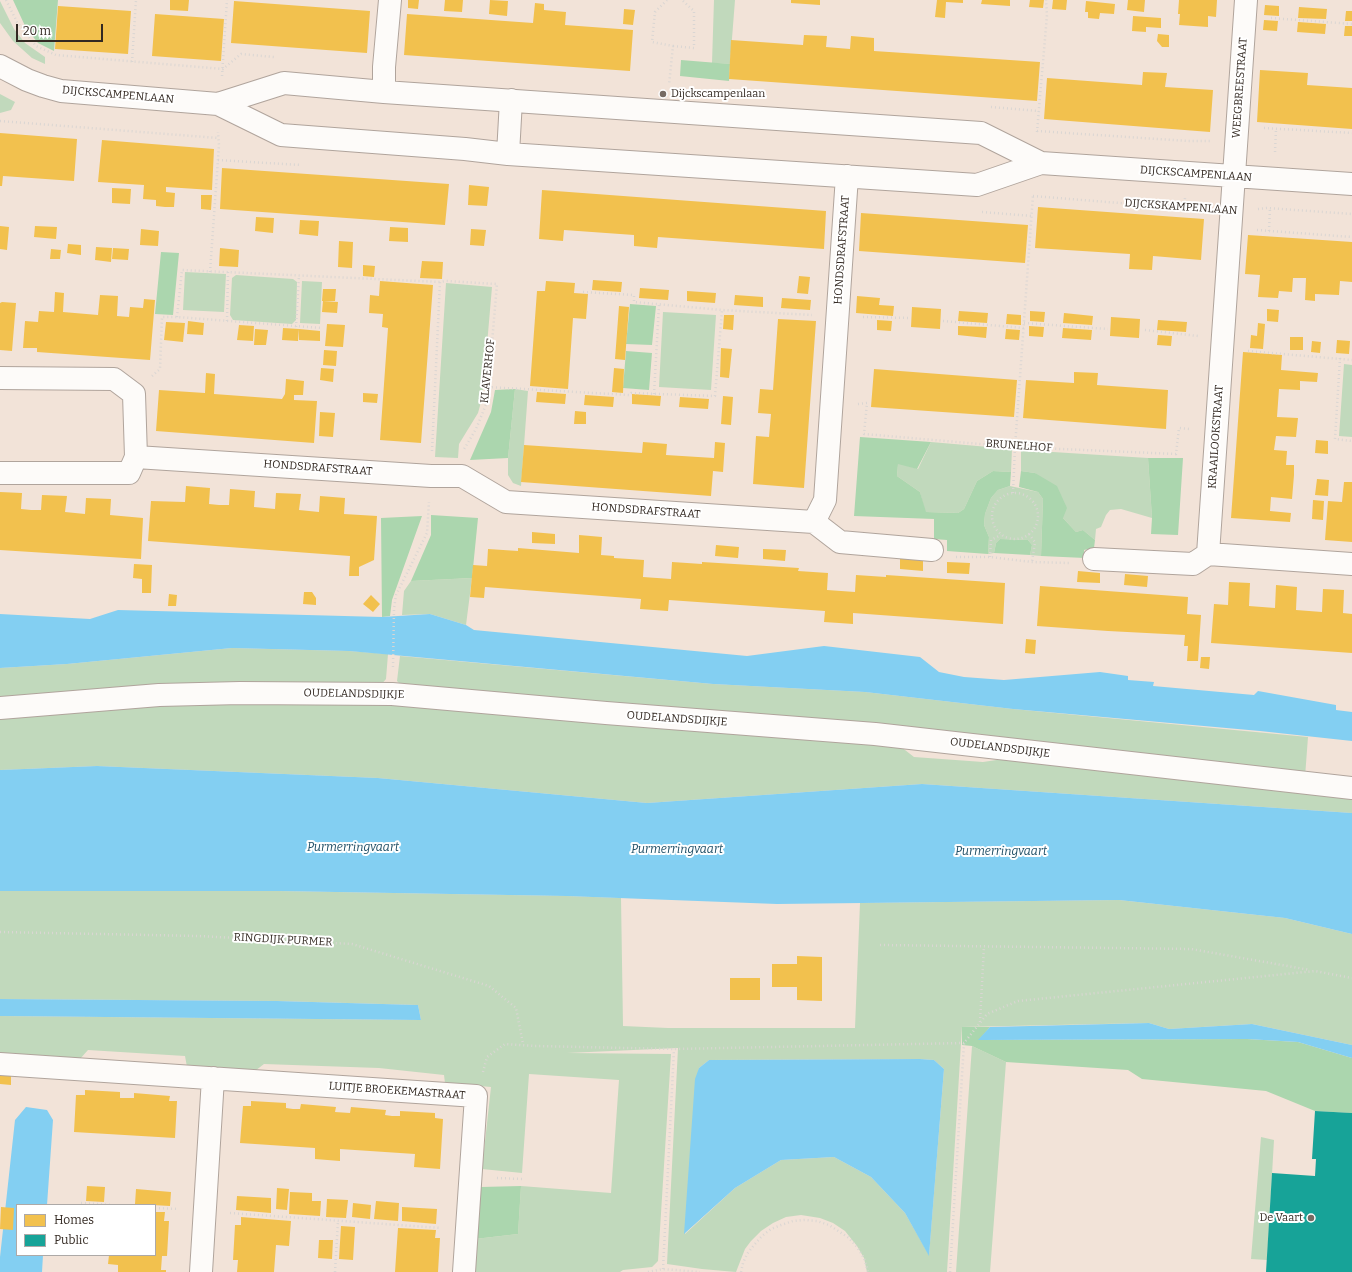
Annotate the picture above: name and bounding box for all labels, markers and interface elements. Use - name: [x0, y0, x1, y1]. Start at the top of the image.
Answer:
- scale bar: [18, 16, 105, 42]
- text: 20 m: [23, 24, 51, 38]
- street label: WEEGBREESTRAAT: [1230, 37, 1250, 139]
- street label: DIJCKSCAMPENLAAN: [61, 84, 175, 106]
- place label: Dijckscampenlaan: [671, 87, 765, 101]
- marker: Dijckscampenlaan: [658, 89, 668, 99]
- street label: DIJCKSCAMPENLAAN: [1140, 163, 1252, 185]
- street label: HONDSDRAFSTRAAT: [832, 195, 852, 305]
- street label: DIJCKSKAMPENLAAN: [1124, 196, 1238, 218]
- street label: KLAVERHOF: [478, 338, 498, 404]
- street label: KRAAILOOKSTRAAT: [1206, 385, 1226, 489]
- street label: BRUNELHOF: [985, 437, 1053, 455]
- street label: HONDSDRAFSTRAAT: [263, 458, 373, 478]
- street label: HONDSDRAFSTRAAT: [591, 501, 701, 521]
- street label: OUDELANDSDIJKJE: [304, 687, 404, 701]
- street label: OUDELANDSDIJKJE: [626, 709, 728, 729]
- street label: OUDELANDSDIJKJE: [949, 735, 1051, 761]
- water label: Purmerringvaart: [307, 841, 399, 855]
- water label: Purmerringvaart: [631, 843, 723, 857]
- water label: Purmerringvaart: [955, 845, 1047, 859]
- street label: RINGDIJK PURMER: [233, 931, 333, 949]
- street label: LUITJE BROEKEMASTRAAT: [328, 1080, 466, 1102]
- legend: [16, 1204, 156, 1256]
- place label: De Vaart: [1259, 1211, 1303, 1225]
- text: Homes: [54, 1213, 94, 1227]
- marker: De Vaart: [1306, 1213, 1316, 1223]
- text: Public: [54, 1233, 89, 1247]

